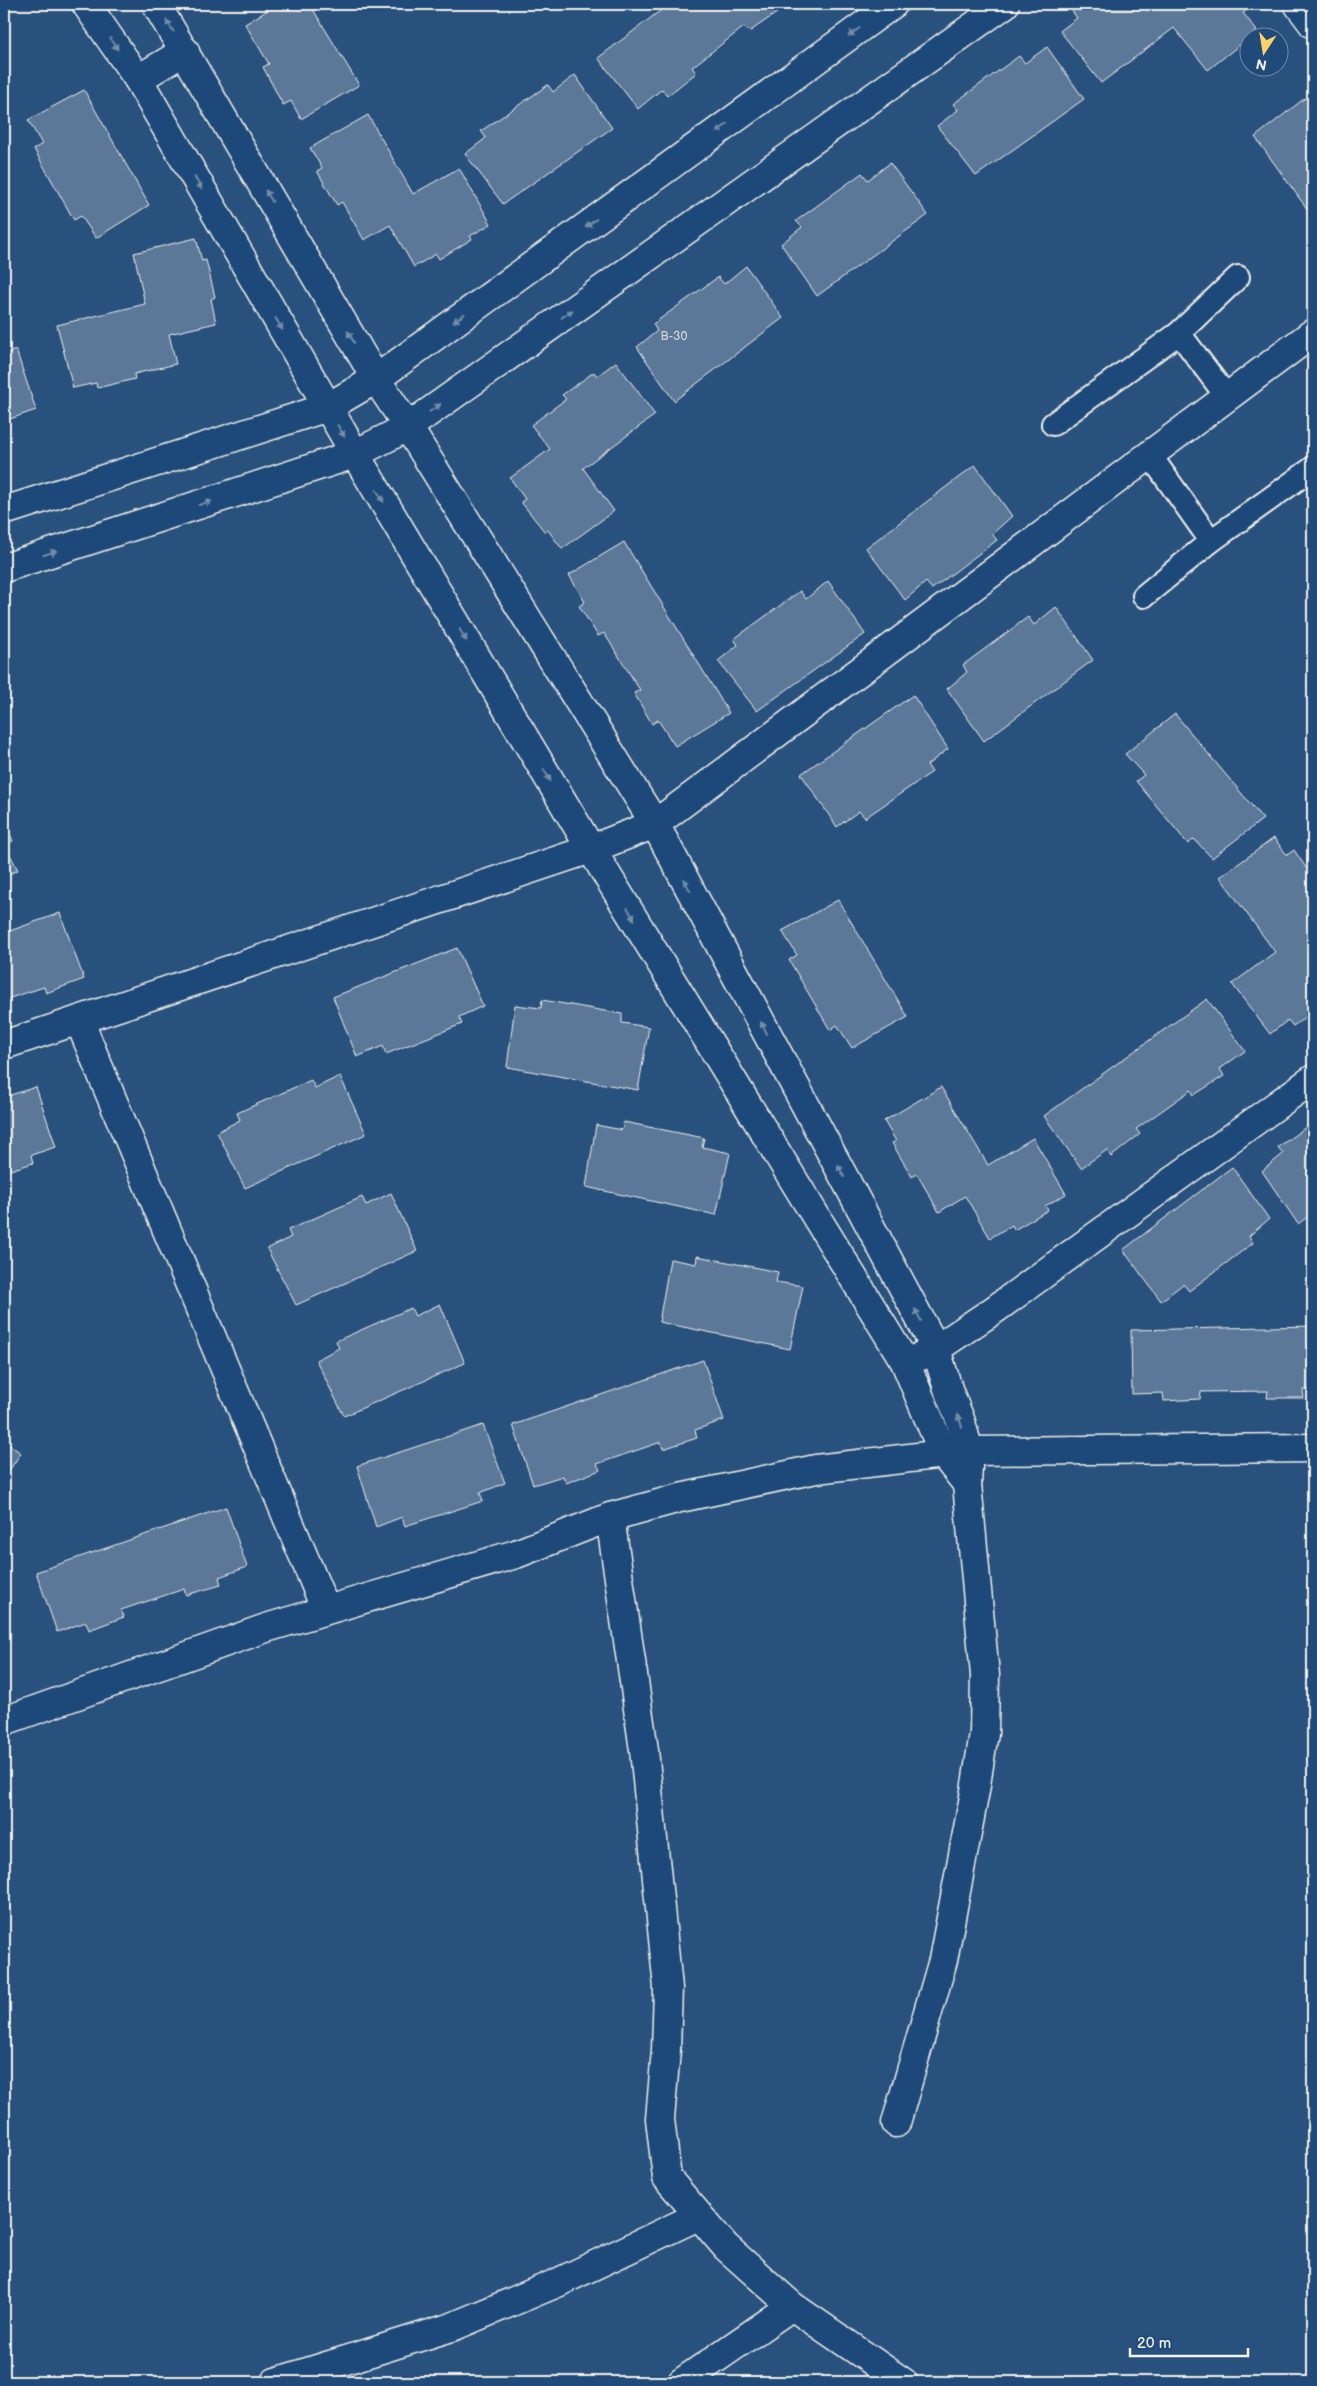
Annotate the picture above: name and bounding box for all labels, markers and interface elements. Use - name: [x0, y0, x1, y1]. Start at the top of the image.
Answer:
- one-way arrow: [165, 19, 174, 32]
- one-way arrow: [847, 27, 861, 37]
- north arrow: [1240, 28, 1290, 78]
- one-way arrow: [109, 37, 119, 51]
- text: N: [1254, 55, 1268, 74]
- one-way arrow: [715, 123, 729, 133]
- one-way arrow: [194, 176, 202, 190]
- one-way arrow: [265, 190, 274, 203]
- one-way arrow: [584, 218, 598, 228]
- one-way arrow: [560, 309, 574, 319]
- one-way arrow: [453, 313, 466, 324]
- one-way arrow: [275, 317, 284, 330]
- one-way arrow: [347, 329, 355, 344]
- house number: B-30: [660, 329, 688, 344]
- one-way arrow: [428, 403, 441, 414]
- one-way arrow: [337, 424, 346, 437]
- one-way arrow: [376, 489, 385, 502]
- one-way arrow: [197, 498, 212, 506]
- one-way arrow: [43, 549, 58, 557]
- one-way arrow: [459, 629, 468, 642]
- one-way arrow: [542, 768, 551, 781]
- one-way arrow: [683, 878, 691, 892]
- one-way arrow: [626, 907, 635, 920]
- one-way arrow: [760, 1021, 768, 1035]
- one-way arrow: [837, 1164, 845, 1179]
- one-way arrow: [914, 1307, 922, 1322]
- one-way arrow: [956, 1413, 964, 1428]
- scale bar: [1130, 2326, 1247, 2358]
- text: 20 m: [1137, 2334, 1171, 2353]

